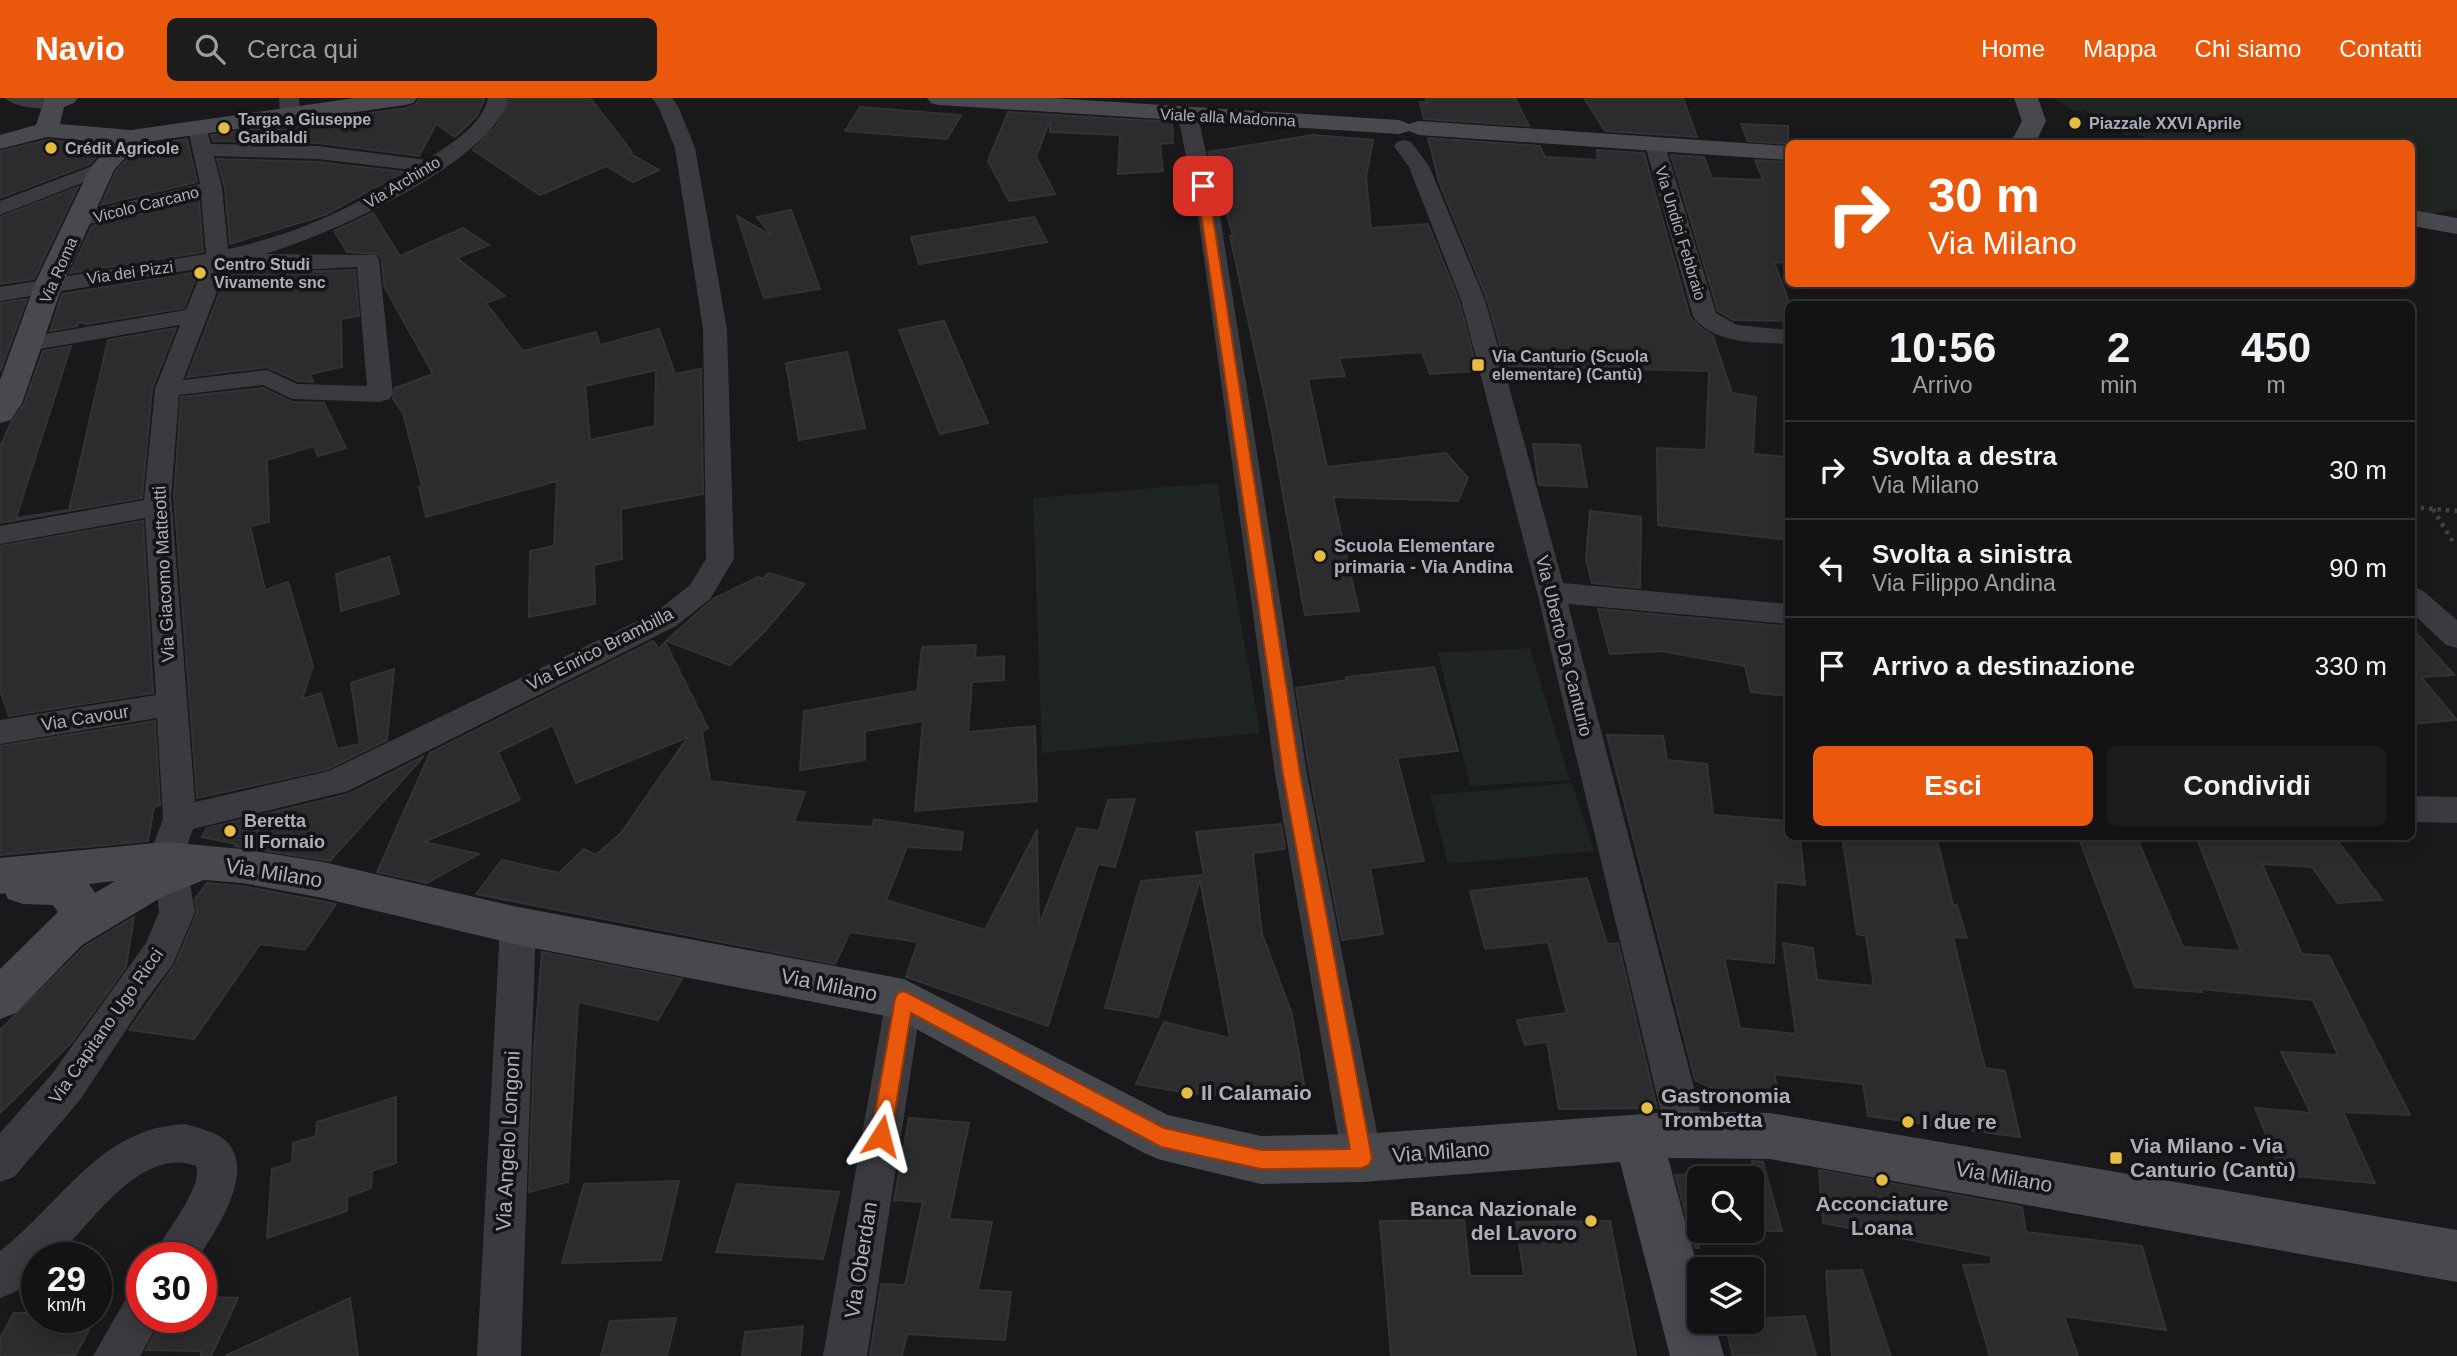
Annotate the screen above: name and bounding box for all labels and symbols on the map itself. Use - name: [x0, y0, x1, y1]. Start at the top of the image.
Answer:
- street label: Viale alla Madonna: [1160, 105, 1296, 130]
- place label: Targa a Giuseppe Garibaldi: [238, 111, 371, 146]
- marker: Piazzale XXVI Aprile: [2067, 115, 2083, 131]
- place label: Piazzale XXVI Aprile: [2089, 115, 2241, 132]
- marker: Targa a Giuseppe Garibaldi: [216, 120, 232, 136]
- marker: Crédit Agricole: [43, 140, 59, 156]
- place label: Crédit Agricole: [65, 140, 179, 157]
- street label: Via Archinto: [361, 153, 443, 212]
- pin: [1173, 156, 1233, 216]
- street label: Via Undici Febbraio: [1652, 164, 1709, 302]
- street label: Vicolo Carcano: [92, 183, 201, 226]
- street label: Via Roma: [36, 235, 80, 306]
- place label: Centro Studi Vivamente snc: [214, 256, 326, 291]
- street label: Via dei Pizzi: [86, 258, 174, 287]
- marker: Centro Studi Vivamente snc: [192, 265, 208, 281]
- place label: Via Canturio (Scuola elementare) (Cantù): [1492, 348, 1648, 383]
- marker: Via Canturio (Scuola elementare) (Cantù): [1470, 357, 1486, 373]
- street label: Via Giacomo Matteotti: [149, 485, 179, 663]
- place label: Scuola Elementare primaria - Via Andina: [1334, 536, 1514, 577]
- marker: Scuola Elementare primaria - Via Andina: [1312, 548, 1328, 564]
- street label: Via Uberto Da Canturio: [1532, 553, 1596, 739]
- street label: Via Enrico Brambilla: [523, 603, 677, 695]
- street label: Via Cavour: [40, 701, 130, 735]
- place label: Beretta Il Fornaio: [244, 811, 325, 852]
- marker: Beretta Il Fornaio: [222, 823, 238, 839]
- street label: Via Milano: [224, 854, 324, 892]
- street label: Via Capitano Ugo Ricci: [45, 945, 167, 1107]
- street label: Via Milano: [779, 964, 879, 1005]
- street label: Via Angelo Longoni: [491, 1050, 524, 1232]
- place label: Il Calamaio: [1201, 1081, 1312, 1104]
- place label: Gastronomia Trombetta: [1661, 1084, 1791, 1131]
- marker: Il Calamaio: [1179, 1085, 1195, 1101]
- position arrow: [844, 1099, 918, 1173]
- marker: Gastronomia Trombetta: [1639, 1100, 1655, 1116]
- place label: I due re: [1922, 1110, 1997, 1133]
- marker: I due re: [1900, 1114, 1916, 1130]
- place label: Via Milano - Via Canturio (Cantù): [2130, 1134, 2296, 1181]
- street label: Via Milano: [1391, 1137, 1490, 1166]
- marker: Via Milano - Via Canturio (Cantù): [2108, 1150, 2124, 1166]
- street label: Via Milano: [1954, 1157, 2054, 1196]
- marker: Acconciature Loana: [1874, 1172, 1890, 1188]
- place label: Acconciature Loana: [1815, 1192, 1949, 1239]
- place label: Banca Nazionale del Lavoro: [1410, 1197, 1577, 1244]
- street label: Via Oberdan: [840, 1200, 881, 1320]
- marker: Banca Nazionale del Lavoro: [1583, 1213, 1599, 1229]
- speed limit sign: 30: [126, 1242, 217, 1333]

